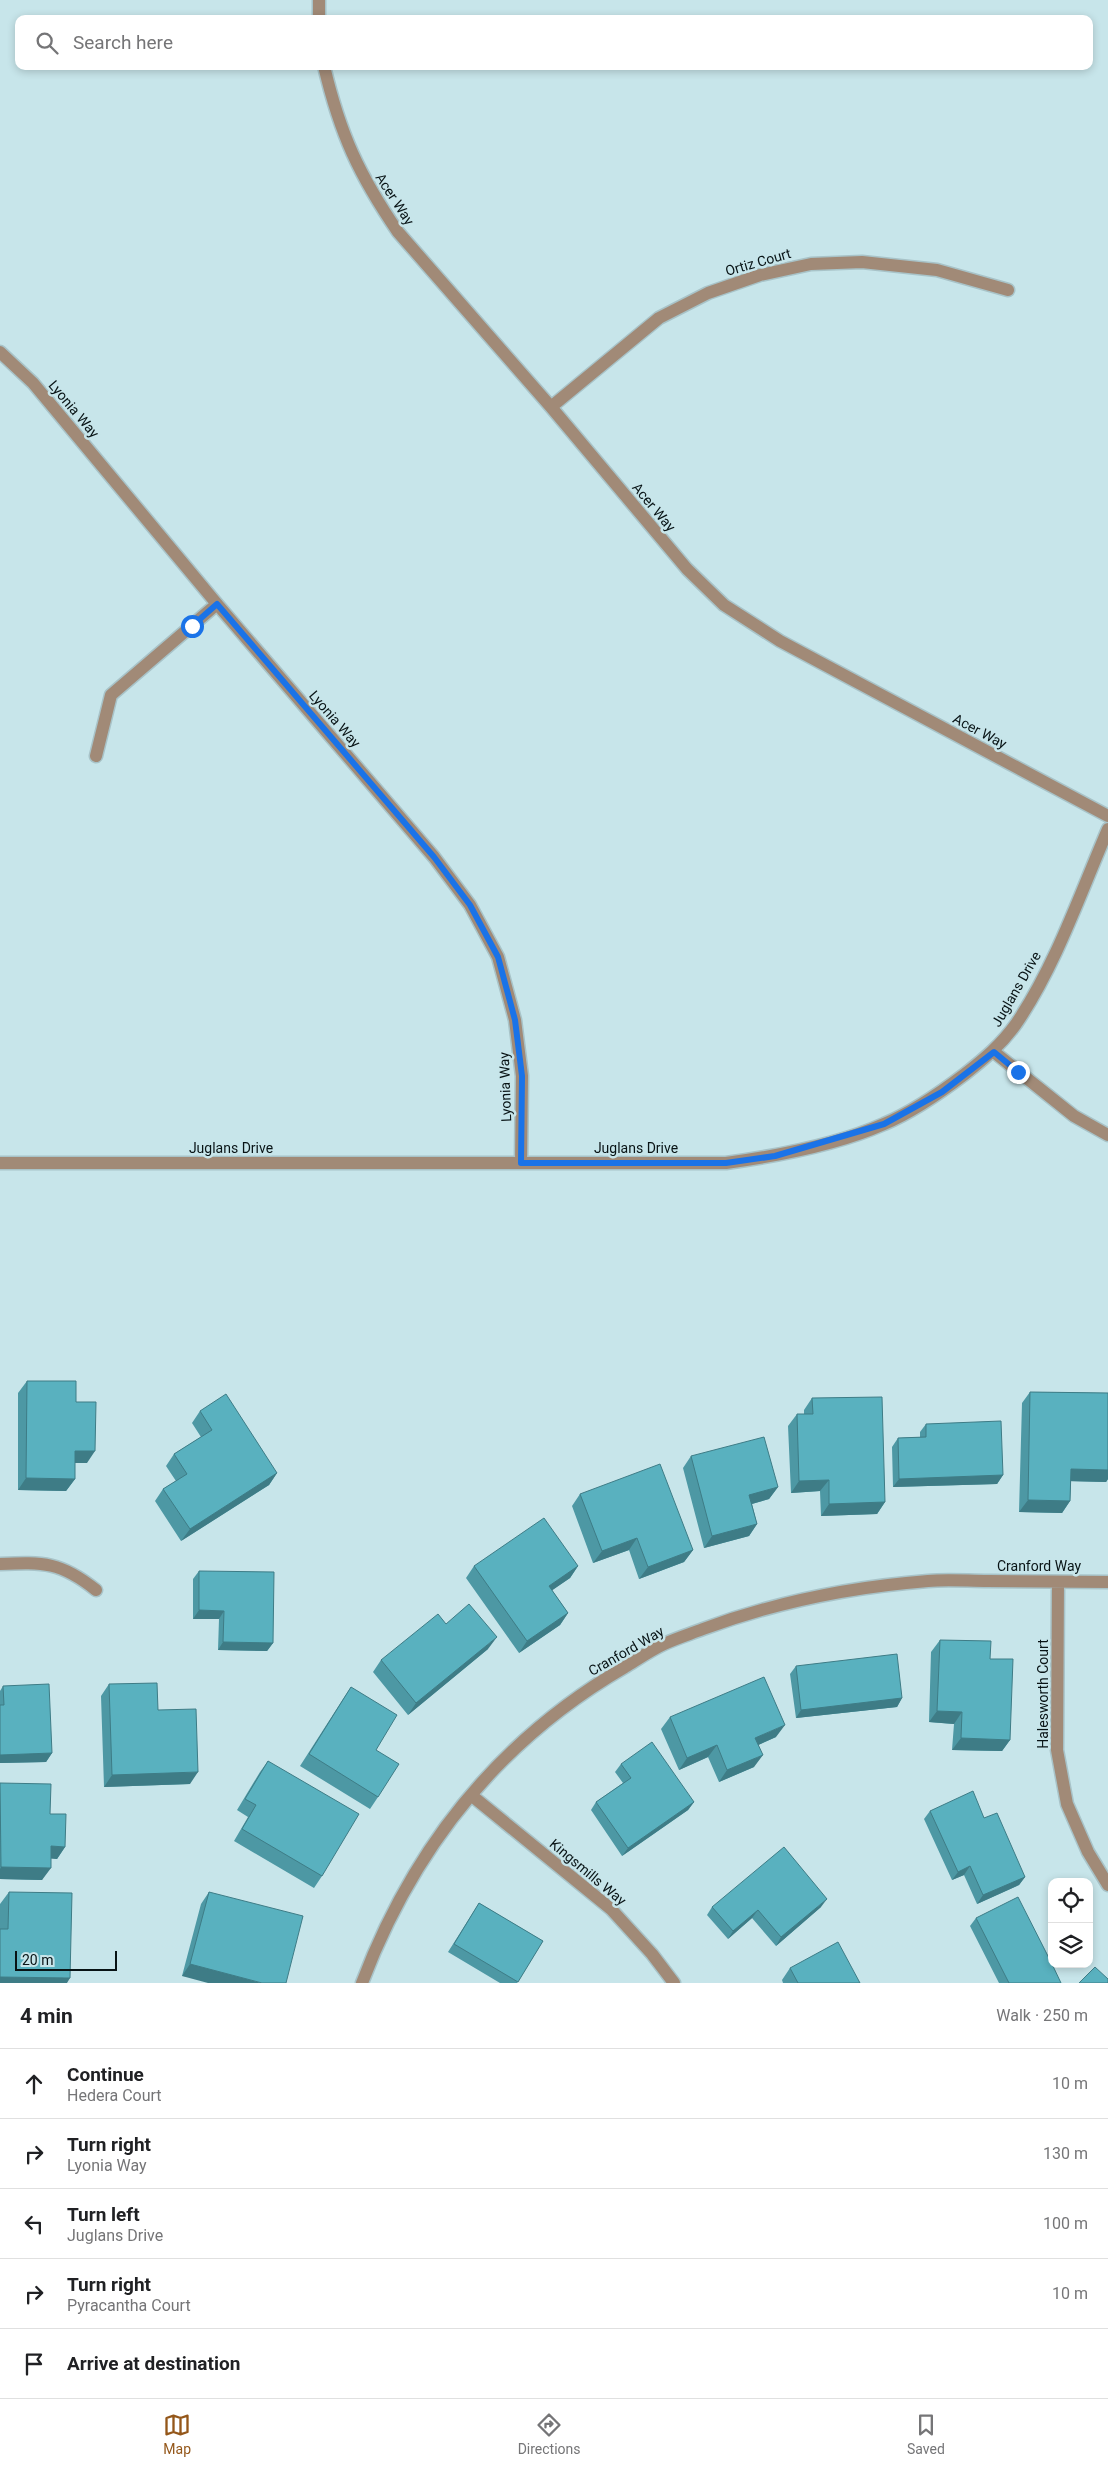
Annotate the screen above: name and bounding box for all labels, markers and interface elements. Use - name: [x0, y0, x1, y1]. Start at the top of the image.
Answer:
- search box: [15, 15, 1093, 70]
- icon: search: [33, 29, 61, 57]
- text: Search here: [73, 31, 173, 54]
- street label: Acer Way: [372, 170, 418, 228]
- street label: Ortiz Court: [723, 245, 793, 279]
- street label: Lyonia Way: [45, 377, 103, 441]
- street label: Acer Way: [629, 479, 679, 535]
- route start: [181, 615, 204, 638]
- street label: Lyonia Way: [306, 687, 364, 751]
- street label: Acer Way: [950, 710, 1010, 752]
- street label: Juglans Drive: [988, 949, 1044, 1029]
- street label: Lyonia Way: [496, 1052, 514, 1122]
- route end: [1007, 1061, 1030, 1084]
- street label: Juglans Drive: [189, 1140, 273, 1156]
- street label: Juglans Drive: [594, 1140, 678, 1156]
- street label: Cranford Way: [997, 1558, 1081, 1574]
- street label: Cranford Way: [586, 1623, 667, 1679]
- street label: Halesworth Court: [1035, 1639, 1051, 1749]
- street label: Kingsmills Way: [547, 1835, 630, 1909]
- map controls: [1048, 1878, 1093, 1968]
- button: locate: [1048, 1878, 1093, 1923]
- button: layers: [1048, 1923, 1093, 1968]
- scale bar: [15, 1948, 118, 1971]
- text: 20 m: [22, 1952, 54, 1968]
- text: 4 min: [20, 2004, 73, 2028]
- text: Walk · 250 m: [996, 2006, 1088, 2025]
- text: Continue: [67, 2063, 144, 2086]
- icon: ahead: [20, 2070, 48, 2098]
- text: 10 m: [1052, 2074, 1088, 2093]
- text: Hedera Court: [67, 2086, 162, 2105]
- text: Turn right: [67, 2133, 151, 2156]
- icon: right: [20, 2140, 48, 2168]
- text: 130 m: [1043, 2144, 1088, 2163]
- text: Lyonia Way: [67, 2156, 147, 2175]
- text: Turn left: [67, 2203, 140, 2226]
- icon: left: [20, 2210, 48, 2238]
- text: 100 m: [1043, 2214, 1088, 2233]
- text: Juglans Drive: [67, 2226, 163, 2245]
- text: Turn right: [67, 2273, 151, 2296]
- icon: right: [20, 2280, 48, 2308]
- text: 10 m: [1052, 2284, 1088, 2303]
- text: Pyracantha Court: [67, 2296, 191, 2315]
- icon: arrive: [20, 2350, 48, 2378]
- text: Arrive at destination: [67, 2352, 240, 2375]
- tab: Map: [163, 2411, 191, 2457]
- tab: Directions: [518, 2411, 581, 2457]
- tab: Saved: [907, 2411, 945, 2457]

